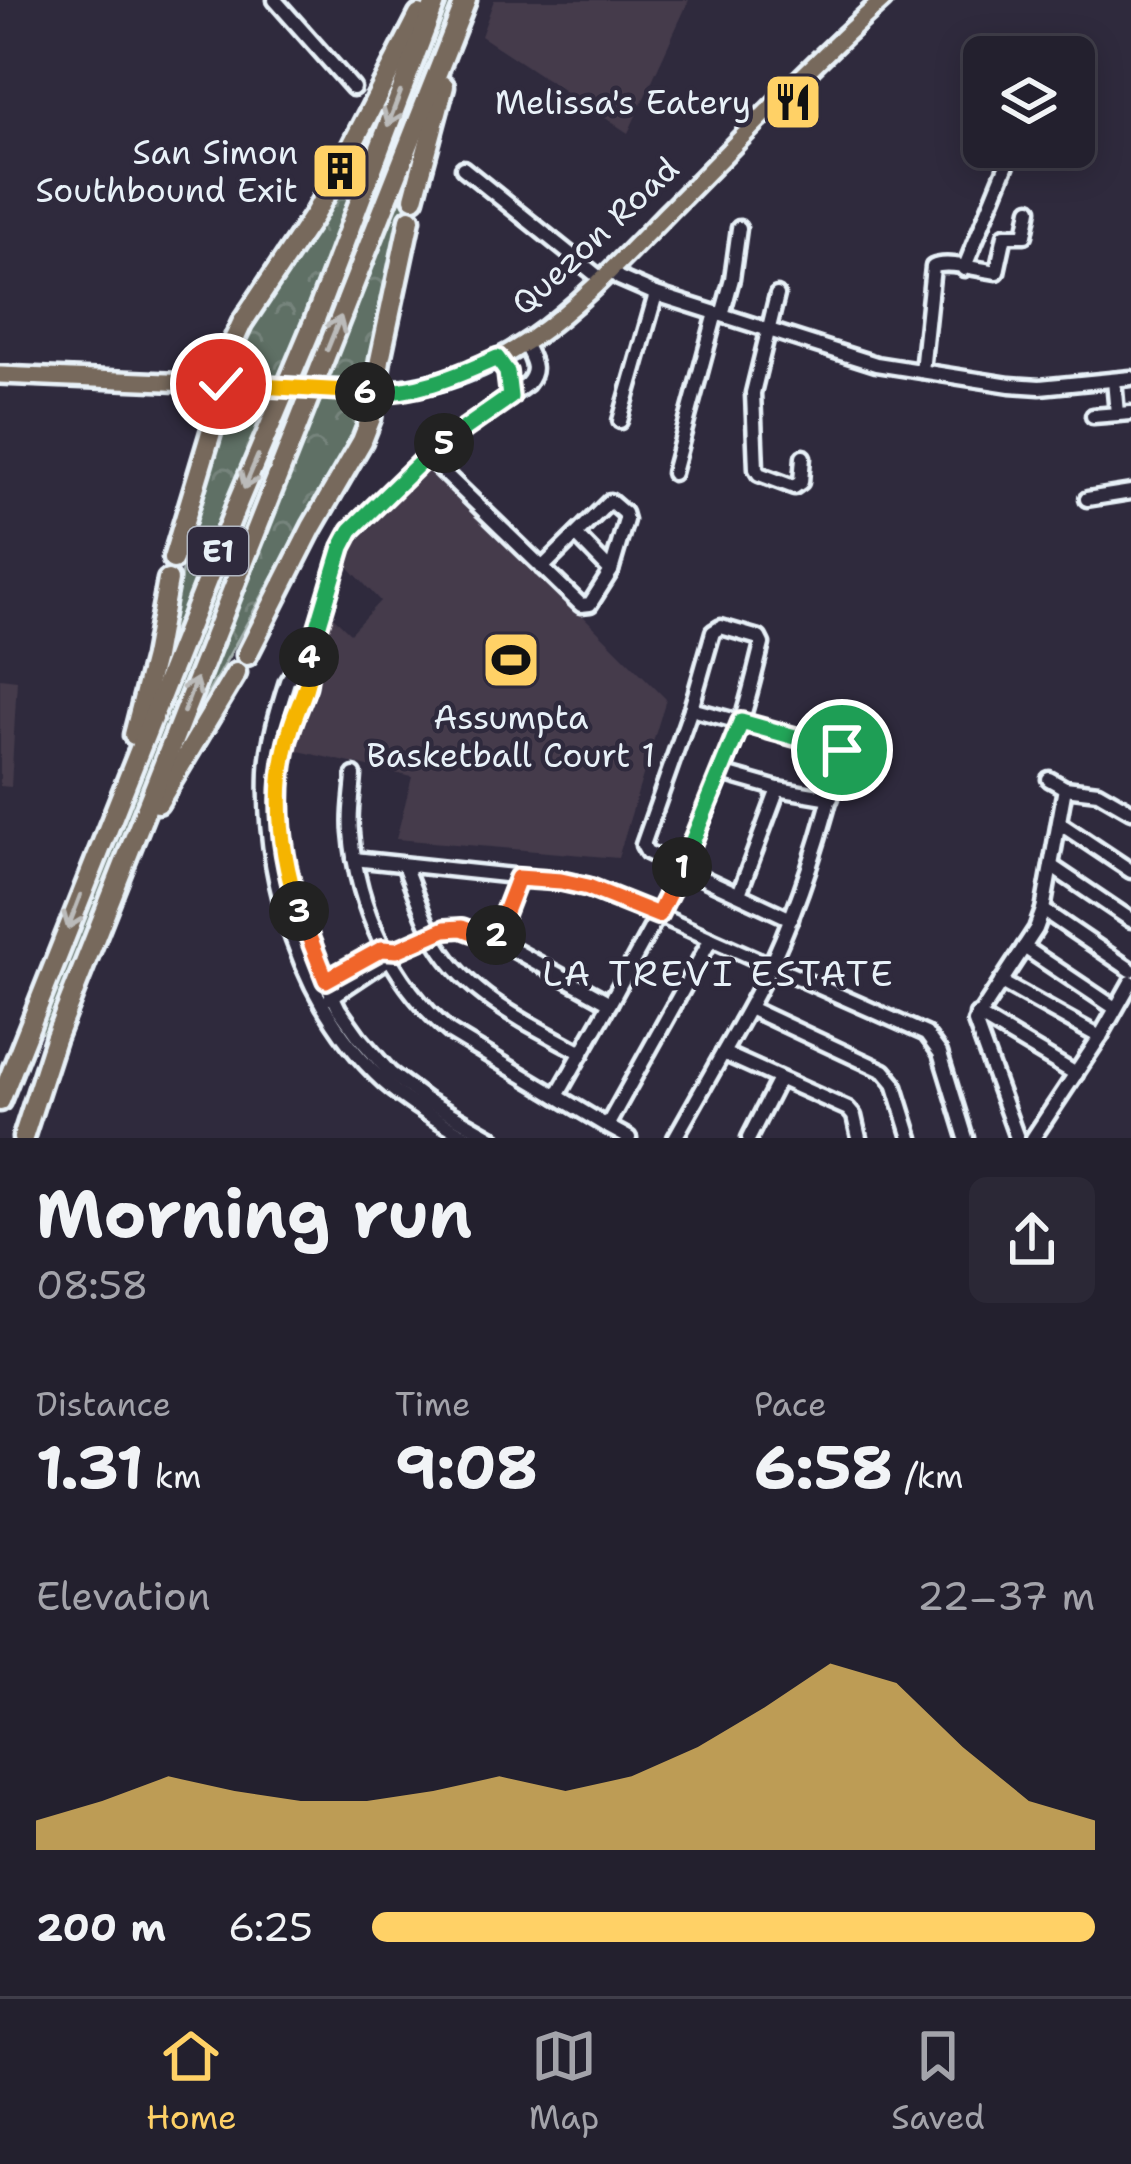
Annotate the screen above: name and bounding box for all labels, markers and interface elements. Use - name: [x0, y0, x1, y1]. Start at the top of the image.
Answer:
- map controls: [963, 36, 1095, 168]
- button: layers: [963, 36, 1095, 168]
- restaurant icon: Melissa's Eatery: [762, 71, 824, 133]
- place label: Melissa's Eatery: [495, 80, 751, 125]
- one-way arrow: [382, 90, 404, 127]
- place label: San Simon Southbound Exit: [35, 130, 298, 213]
- building icon: San Simon Southbound Exit: [309, 140, 371, 202]
- street label: Quezon Road: [501, 147, 689, 325]
- one-way arrow: [324, 315, 346, 352]
- pin: [170, 333, 272, 435]
- icon: check: [188, 351, 254, 417]
- pin: 6: [335, 362, 395, 422]
- text: 6: [353, 369, 377, 414]
- pin: 5: [414, 413, 474, 473]
- text: 5: [434, 420, 454, 465]
- one-way arrow: [238, 453, 260, 489]
- road number: E1: [188, 527, 248, 575]
- pin: 4: [279, 627, 339, 687]
- sports icon: Assumpta Basketball Court 1: [480, 629, 542, 691]
- text: 4: [297, 634, 321, 679]
- one-way arrow: [181, 678, 203, 715]
- place label: Assumpta Basketball Court 1: [367, 695, 655, 778]
- pin: [791, 699, 893, 801]
- icon: arrive: [809, 717, 875, 783]
- pin: 1: [652, 837, 712, 897]
- text: 1: [674, 844, 690, 889]
- pin: 3: [269, 881, 329, 941]
- text: 3: [287, 888, 311, 933]
- one-way arrow: [62, 892, 84, 929]
- pin: 2: [466, 905, 526, 965]
- text: 2: [484, 912, 508, 957]
- district label: LA TREVI ESTATE: [542, 949, 896, 998]
- text: Morning run: [36, 1170, 472, 1258]
- button: share: [969, 1177, 1095, 1303]
- text: 08:58: [36, 1259, 149, 1311]
- text: Distance: [36, 1382, 171, 1427]
- text: Time: [395, 1382, 471, 1427]
- text: Pace: [754, 1382, 827, 1427]
- text: 1.31: [36, 1427, 144, 1507]
- text: 9:08: [395, 1427, 538, 1507]
- text: 6:58: [754, 1427, 893, 1507]
- text: km: [144, 1454, 202, 1499]
- text: /km: [893, 1454, 964, 1499]
- text: Elevation: [36, 1570, 211, 1622]
- text: 22–37 m: [917, 1570, 1095, 1622]
- text: 200 m: [36, 1901, 166, 1953]
- text: 6:25: [228, 1901, 313, 1953]
- tab: Home: [146, 2023, 237, 2140]
- tab: Map: [529, 2023, 599, 2140]
- tab: Saved: [891, 2023, 985, 2140]

